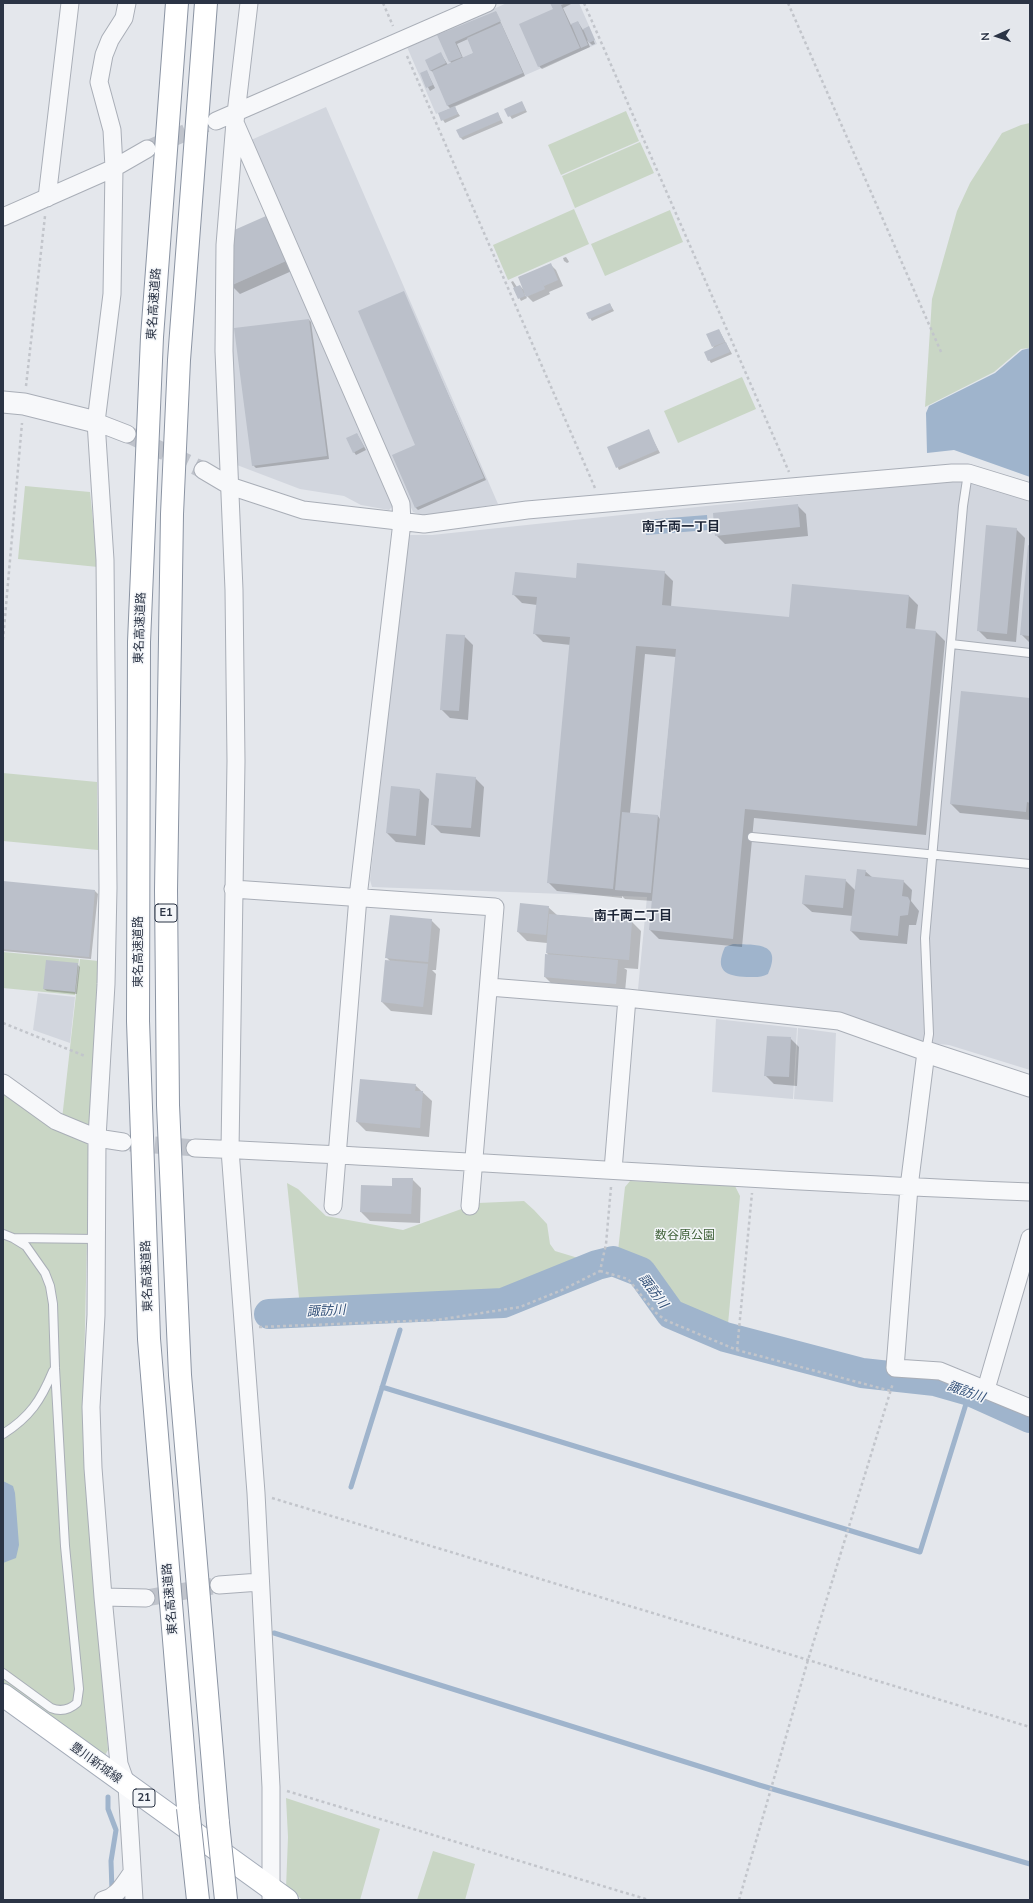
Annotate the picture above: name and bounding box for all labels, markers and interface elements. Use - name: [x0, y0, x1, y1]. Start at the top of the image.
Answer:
- north arrow: [977, 16, 1017, 56]
- text: N: [978, 32, 992, 41]
- street label: 東名高速道路: [144, 268, 164, 340]
- district label: 南千両一丁目: [642, 519, 720, 535]
- street label: 東名高速道路: [132, 592, 148, 664]
- road number: E1: [155, 904, 177, 922]
- district label: 南千両二丁目: [594, 908, 672, 924]
- street label: 東名高速道路: [131, 916, 145, 988]
- park label: 数谷原公園: [655, 1228, 715, 1242]
- street label: 東名高速道路: [139, 1240, 155, 1312]
- water label: 諏訪川: [635, 1271, 671, 1311]
- water label: 諏訪川: [306, 1302, 346, 1320]
- water label: 諏訪川: [945, 1378, 987, 1406]
- street label: 東名高速道路: [160, 1563, 180, 1635]
- street label: 豊川新城線: [67, 1740, 125, 1786]
- road number: 21: [133, 1789, 155, 1807]

